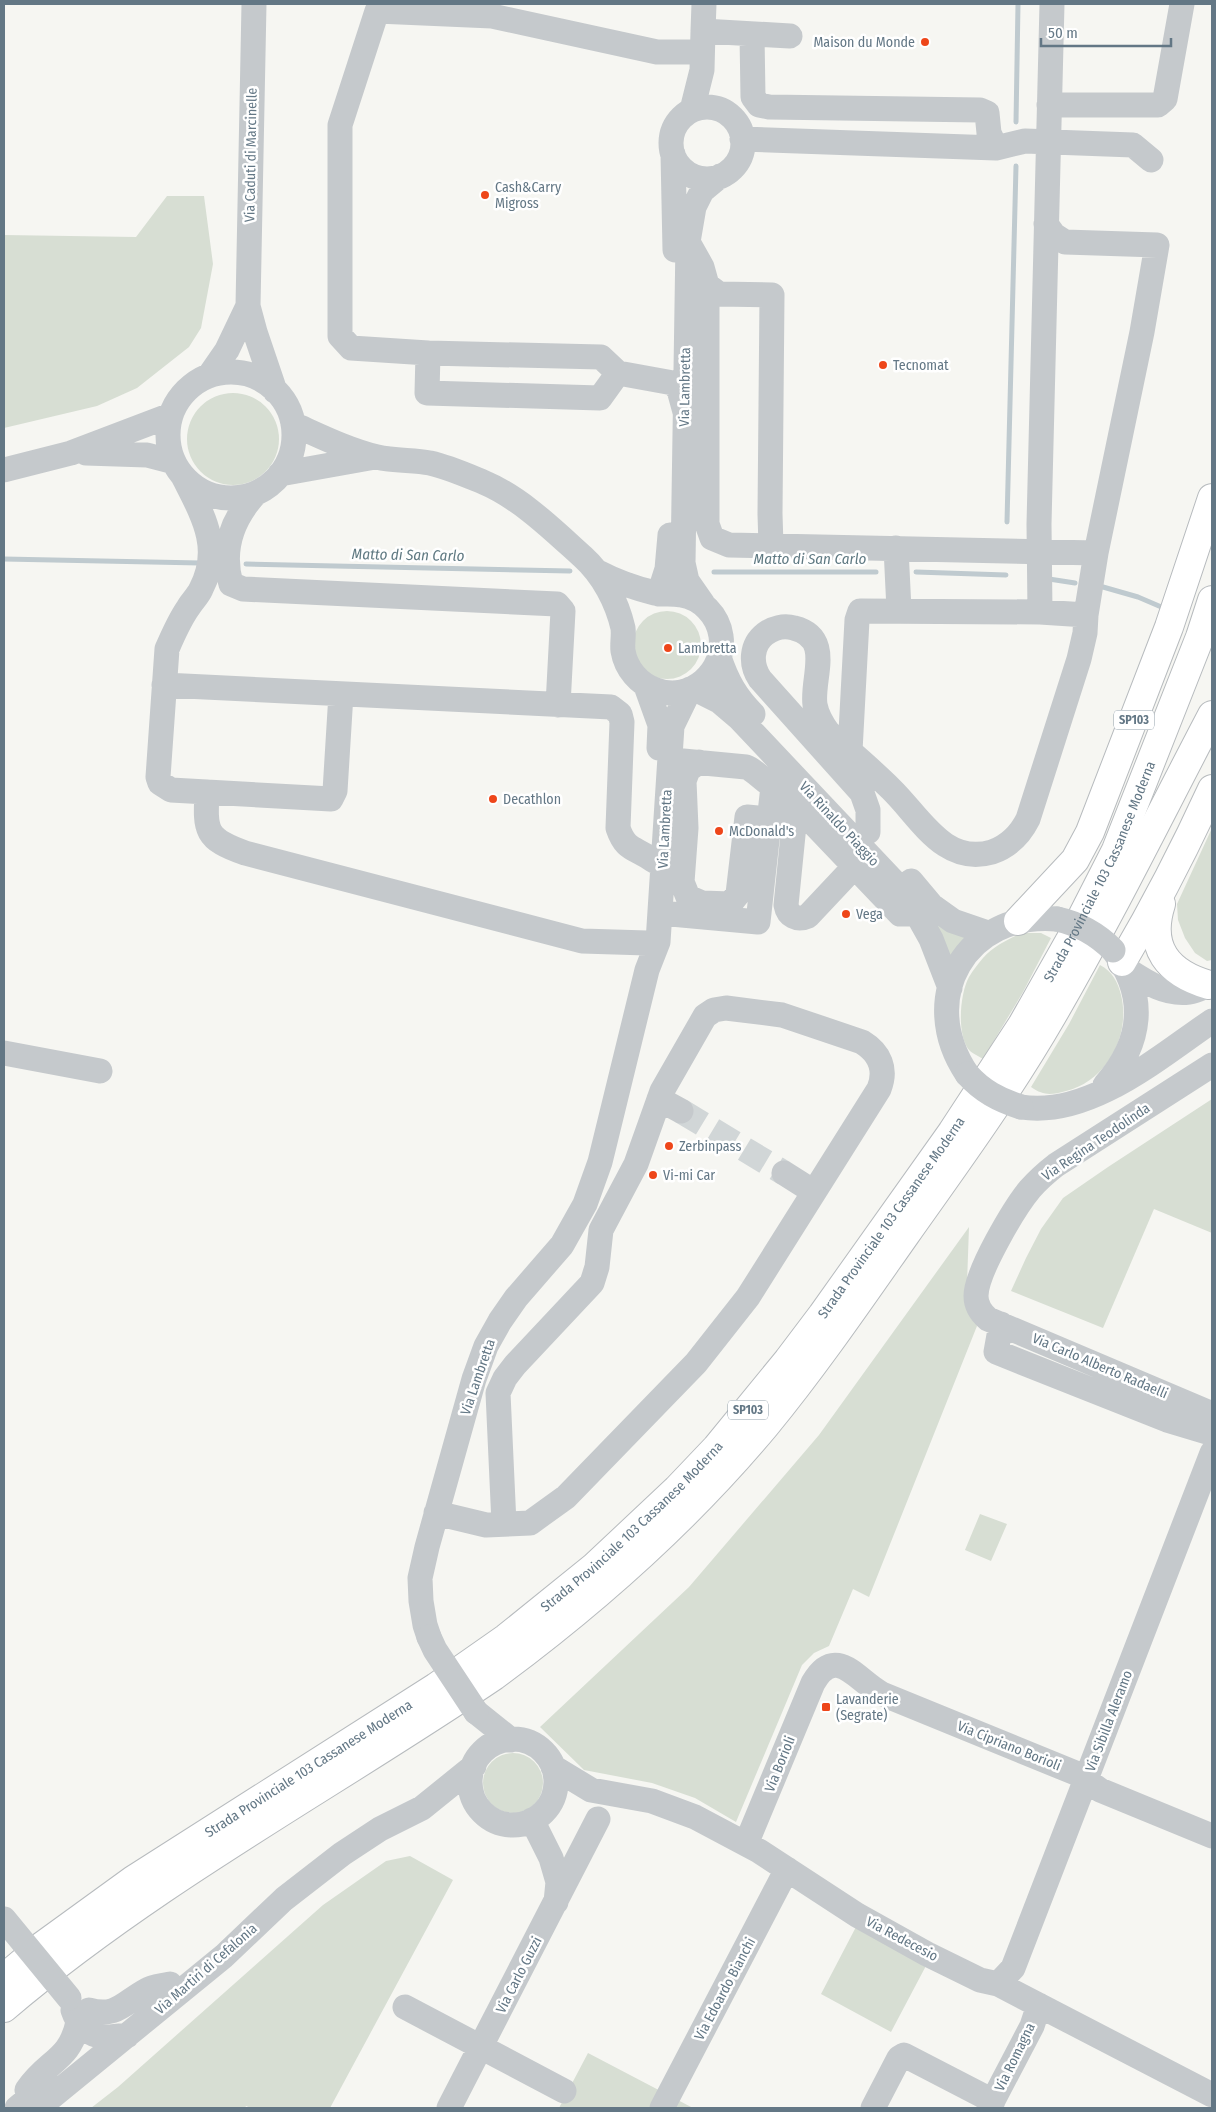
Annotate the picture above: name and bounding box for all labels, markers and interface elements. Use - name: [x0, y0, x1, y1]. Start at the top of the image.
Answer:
- scale bar: [1041, 15, 1171, 47]
- text: 50 m: [1048, 24, 1078, 42]
- place label: Maison du Monde: [813, 34, 915, 51]
- marker: Maison du Monde: [919, 36, 931, 48]
- street label: Via Caduti di Marcinelle: [241, 88, 261, 222]
- place label: Cash&Carry Migross: [495, 179, 562, 212]
- marker: Cash&Carry Migross: [479, 189, 491, 201]
- street label: Via Lambretta: [676, 347, 694, 427]
- place label: Tecnomat: [893, 357, 949, 374]
- marker: Tecnomat: [877, 359, 889, 371]
- water label: Matto di San Carlo: [351, 545, 465, 565]
- water label: Matto di San Carlo: [754, 550, 867, 568]
- place label: Lambretta: [678, 640, 737, 657]
- marker: Lambretta: [662, 642, 674, 654]
- road number: SP103: [1114, 710, 1154, 730]
- street label: Strada Provinciale 103 Cassanese Moderna: [1040, 758, 1159, 985]
- street label: Via Rinaldo Piaggio: [795, 778, 883, 870]
- street label: Via Lambretta: [654, 789, 676, 869]
- place label: Decathlon: [503, 791, 561, 808]
- marker: Decathlon: [487, 793, 499, 805]
- place label: McDonald's: [729, 823, 794, 840]
- marker: McDonald's: [713, 825, 725, 837]
- place label: Vega: [856, 906, 883, 923]
- marker: Vega: [840, 908, 852, 920]
- street label: Via Regina Teodolinda: [1039, 1099, 1153, 1184]
- street label: Strada Provinciale 103 Cassanese Moderna: [814, 1113, 968, 1321]
- place label: Zerbinpass: [679, 1138, 741, 1155]
- marker: Zerbinpass: [663, 1140, 675, 1152]
- place label: Vi-mi Car: [663, 1167, 715, 1184]
- marker: Vi-mi Car: [647, 1169, 659, 1181]
- street label: Via Carlo Alberto Radaelli: [1030, 1330, 1170, 1402]
- street label: Via Lambretta: [457, 1337, 499, 1417]
- road number: SP103: [728, 1400, 768, 1420]
- street label: Strada Provinciale 103 Cassanese Moderna: [537, 1438, 726, 1615]
- street label: Via Sibilla Aleramo: [1082, 1668, 1136, 1774]
- place label: Lavanderie (Segrate): [836, 1691, 899, 1724]
- street label: Strada Provinciale 103 Cassanese Moderna: [201, 1696, 415, 1841]
- marker: Lavanderie (Segrate): [820, 1701, 832, 1713]
- street label: Via Cipriano Borioli: [955, 1717, 1063, 1775]
- street label: Via Borioli: [761, 1734, 799, 1794]
- street label: Via Redecesio: [863, 1913, 941, 1965]
- street label: Via Martiri di Cefalonia: [151, 1920, 261, 2018]
- street label: Via Carlo Guzzi: [492, 1934, 546, 2016]
- street label: Via Edoardo Bianchi: [691, 1935, 759, 2043]
- street label: Via Romagna: [991, 2020, 1039, 2094]

